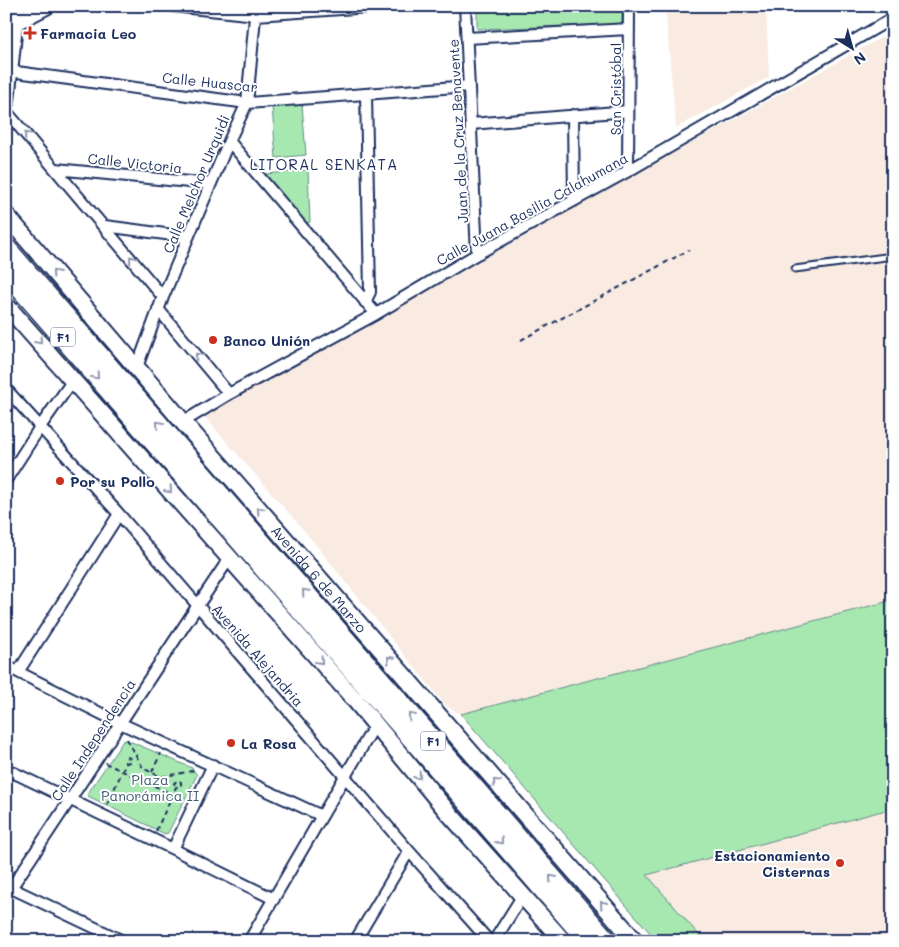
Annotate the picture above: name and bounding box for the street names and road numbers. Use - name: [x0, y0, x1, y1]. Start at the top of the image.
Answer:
- street label: Juan de la Cruz Benavente: [444, 38, 472, 224]
- street label: San Cristóbal: [606, 43, 625, 135]
- street label: Calle Huascar: [161, 68, 259, 96]
- street label: Calle Melchor Urquidi: [158, 112, 234, 256]
- street label: Calle Juana Basilia Calahumana: [433, 148, 631, 270]
- street label: Calle Victoria: [87, 149, 183, 177]
- road number: F1: [50, 328, 76, 347]
- street label: Avenida 6 de Marzo: [267, 521, 371, 636]
- street label: Avenida Alejandria: [208, 600, 308, 710]
- street label: Calle Independencia: [46, 675, 140, 805]
- road number: F1: [420, 731, 446, 750]

